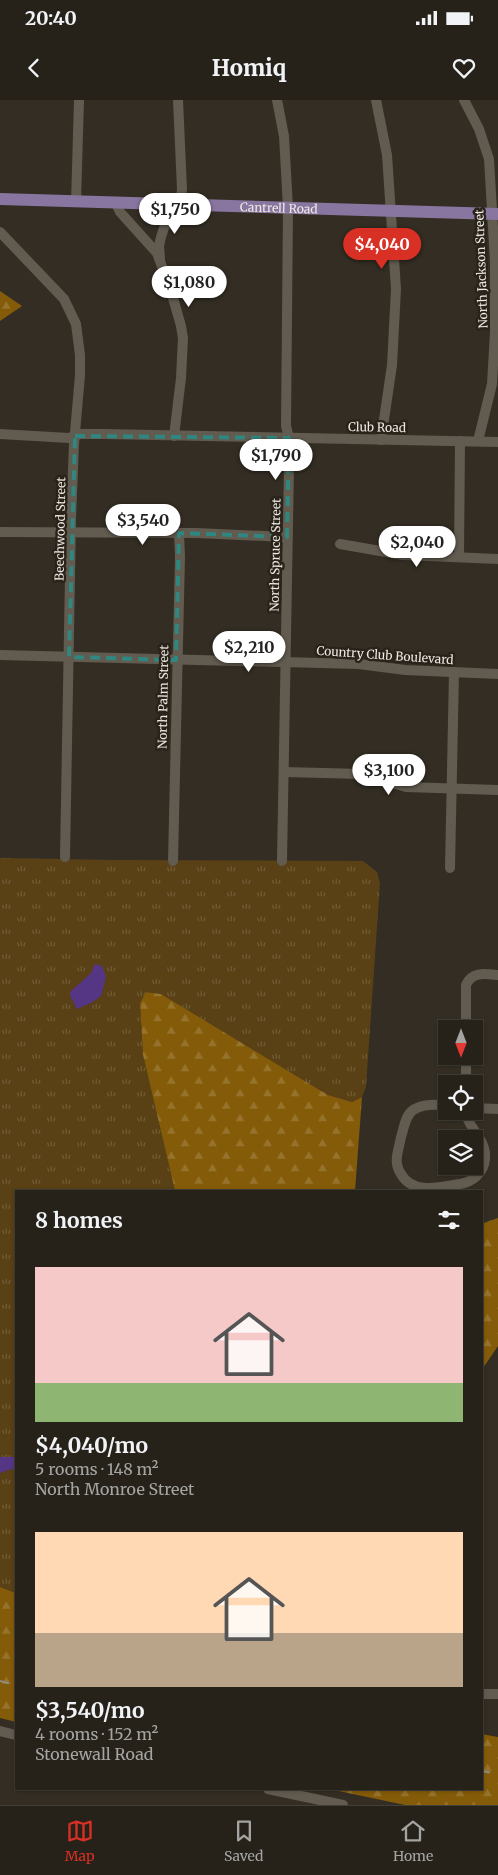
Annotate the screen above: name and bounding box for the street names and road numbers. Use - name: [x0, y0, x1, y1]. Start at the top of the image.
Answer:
- street label: Cantrell Road: [240, 199, 318, 216]
- street label: North Jackson Street: [471, 209, 491, 329]
- street label: Club Road: [348, 419, 406, 435]
- street label: Beechwood Street: [52, 477, 68, 581]
- street label: North Spruce Street: [267, 498, 283, 612]
- street label: Country Club Boulevard: [316, 643, 454, 667]
- street label: North Palm Street: [155, 645, 171, 749]

